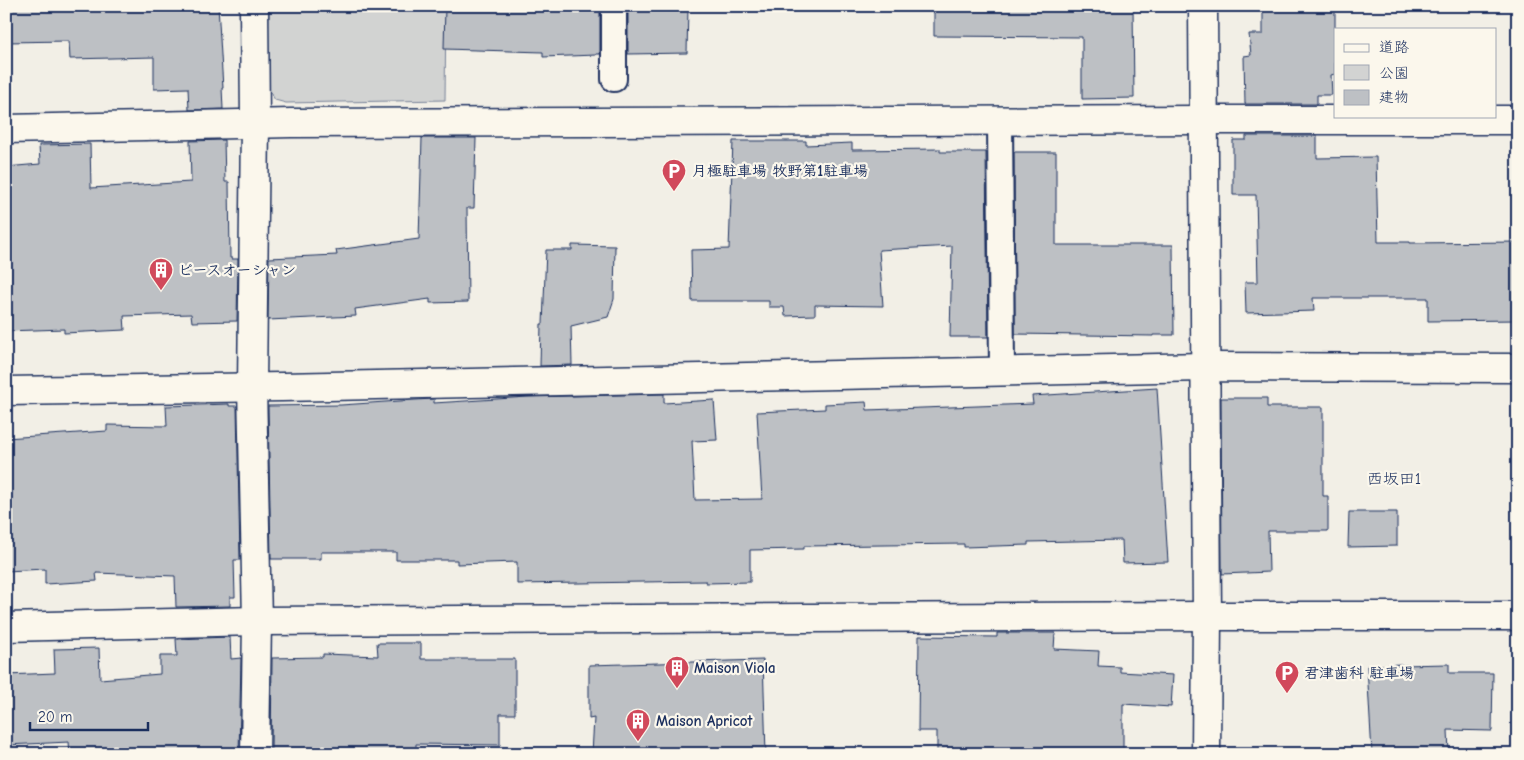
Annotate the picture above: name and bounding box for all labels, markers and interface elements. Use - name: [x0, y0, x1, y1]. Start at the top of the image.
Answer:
- legend: [1334, 28, 1496, 118]
- text: 道路: [1379, 38, 1409, 56]
- text: 公園: [1379, 64, 1409, 82]
- text: 建物: [1379, 88, 1409, 106]
- parking icon: 月極駐車場 牧野第1駐車場: [661, 158, 687, 192]
- place label: 月極駐車場 牧野第1駐車場: [692, 162, 868, 180]
- building icon: ピースオーシャン: [148, 257, 174, 291]
- place label: ピースオーシャン: [178, 261, 296, 279]
- district label: 西坂田1: [1367, 470, 1421, 488]
- building icon: Maison Viola: [664, 655, 690, 689]
- place label: Maison Viola: [694, 659, 776, 677]
- parking icon: 君津歯科 駐車場: [1274, 660, 1300, 694]
- place label: 君津歯科 駐車場: [1304, 664, 1414, 682]
- scale bar: [30, 700, 148, 732]
- text: 20 m: [38, 708, 72, 726]
- building icon: Maison Apricot: [625, 708, 651, 742]
- place label: Maison Apricot: [656, 712, 754, 730]

